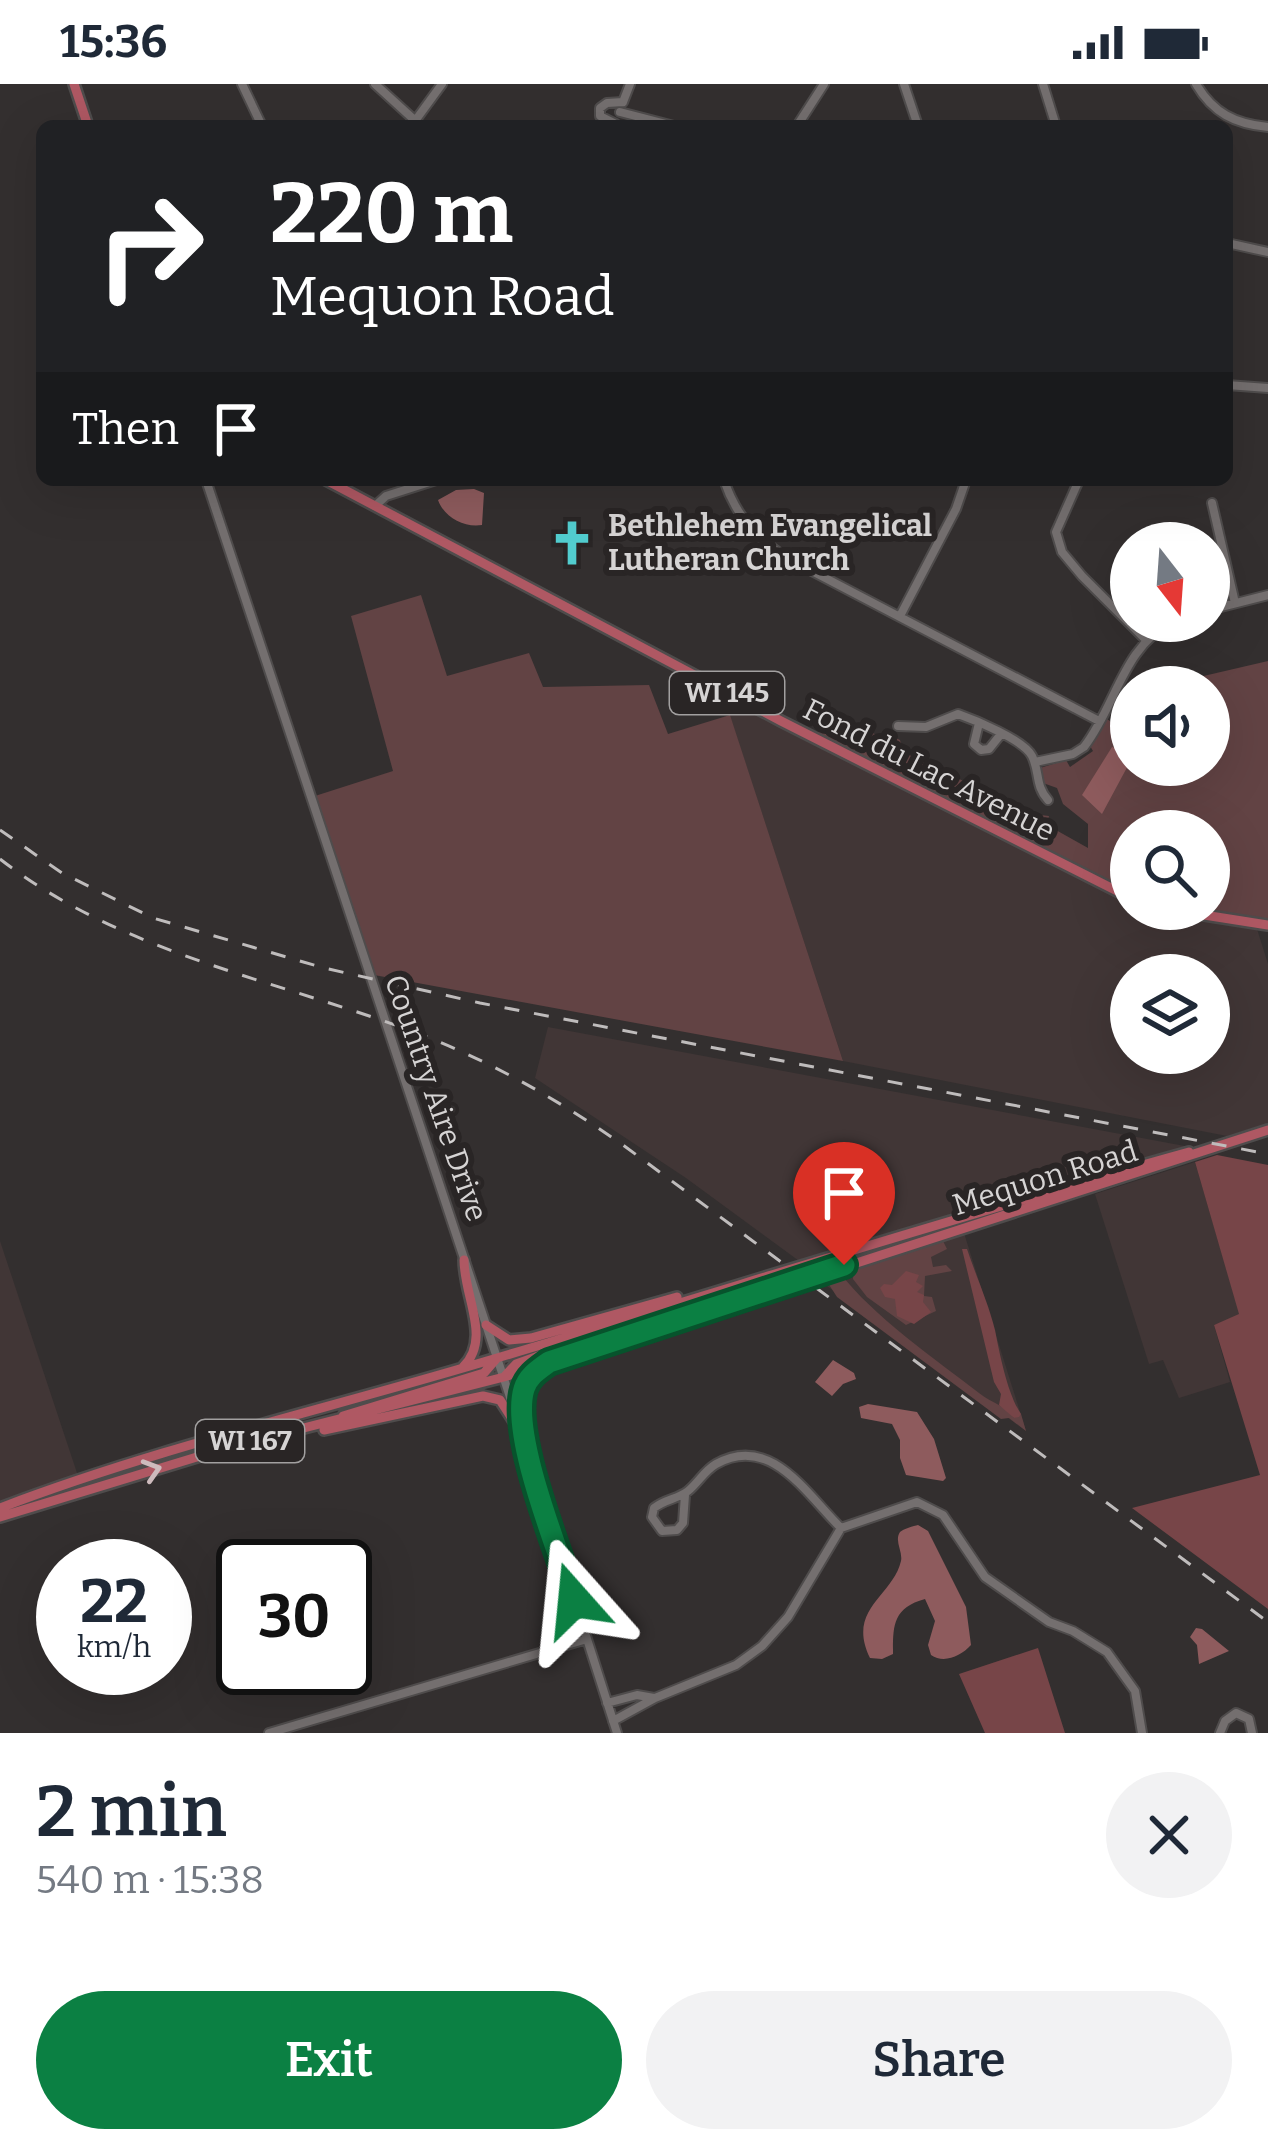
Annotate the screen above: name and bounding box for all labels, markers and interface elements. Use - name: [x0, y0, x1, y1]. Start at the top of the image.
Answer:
- text: 15:36: [60, 15, 167, 69]
- text: 220 m: [270, 163, 513, 264]
- icon: right: [72, 168, 228, 324]
- text: Mequon Road: [270, 265, 614, 329]
- icon: arrive: [203, 396, 269, 462]
- text: Then: [72, 402, 179, 456]
- place label: Bethlehem Evangelical Lutheran Church: [608, 508, 932, 578]
- church icon: Bethlehem Evangelical Lutheran Church: [547, 518, 597, 568]
- north arrow: [1110, 522, 1230, 642]
- map controls: [1110, 522, 1230, 1074]
- button: sound: [1110, 666, 1230, 786]
- road number: WI 145: [670, 672, 784, 714]
- street label: Fond du Lac Avenue: [797, 691, 1061, 849]
- button: search: [1110, 810, 1230, 930]
- button: layers: [1110, 954, 1230, 1074]
- street label: Country Aire Drive: [377, 970, 495, 1226]
- street label: Mequon Road: [948, 1133, 1142, 1223]
- pin: [793, 1142, 895, 1265]
- icon: arrive: [811, 1160, 877, 1226]
- road number: WI 167: [196, 1420, 304, 1462]
- one-way arrow: [141, 1459, 162, 1484]
- position arrow: [511, 1537, 637, 1663]
- speed limit sign: 30: [216, 1539, 372, 1695]
- text: 22: [80, 1566, 148, 1638]
- text: km/h: [77, 1629, 151, 1665]
- text: 2 min: [36, 1769, 227, 1855]
- button: close: [1106, 1772, 1232, 1898]
- text: 540 m · 15:38: [36, 1857, 264, 1903]
- button: Exit: [36, 1991, 622, 2129]
- button: Share: [646, 1991, 1232, 2129]

